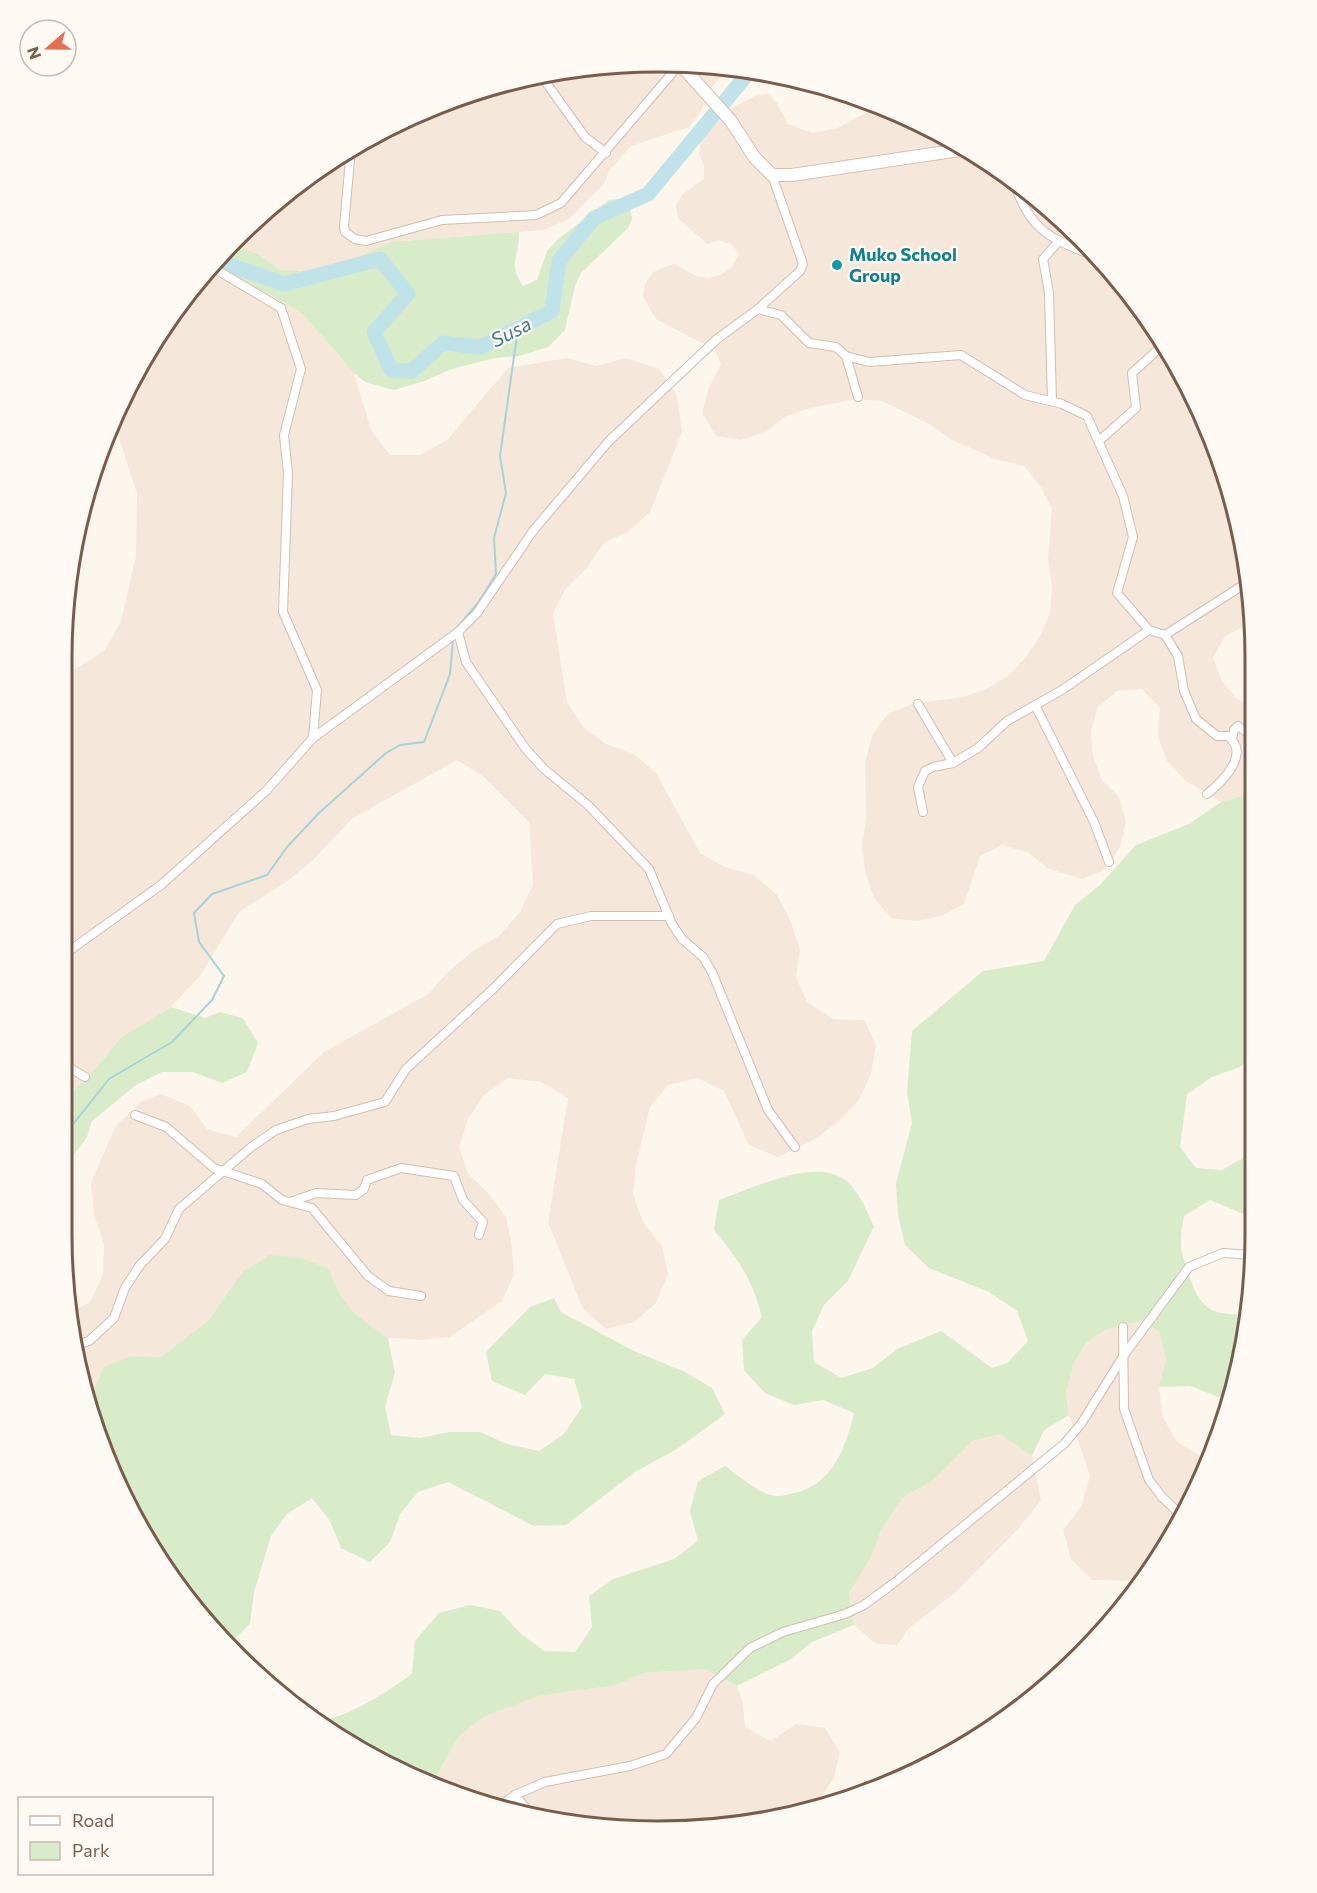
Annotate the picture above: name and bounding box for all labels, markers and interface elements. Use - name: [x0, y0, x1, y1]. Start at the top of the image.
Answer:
- north arrow: [18, 18, 78, 78]
- text: N: [22, 44, 44, 62]
- place label: Muko School Group: [849, 243, 957, 286]
- marker: Muko School Group: [830, 258, 844, 272]
- water label: Susa: [486, 311, 535, 351]
- legend: [18, 1797, 213, 1875]
- text: Road: [72, 1809, 114, 1831]
- text: Park: [72, 1839, 110, 1861]

